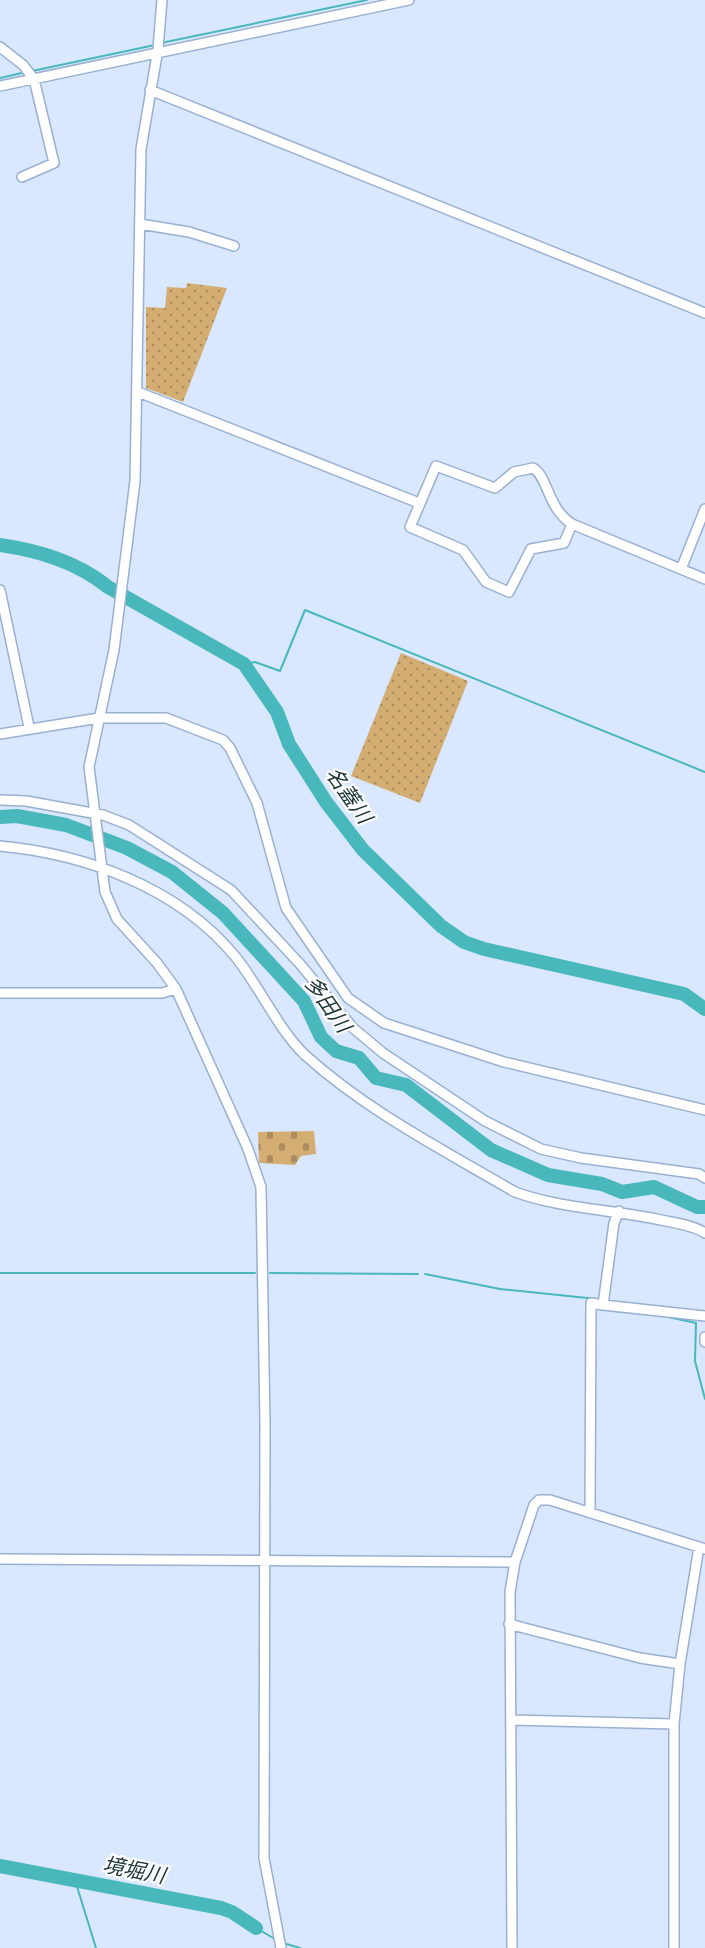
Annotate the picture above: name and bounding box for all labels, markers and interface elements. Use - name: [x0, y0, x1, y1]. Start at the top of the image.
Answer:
- water label: 名蓋川: [321, 762, 378, 830]
- water label: 多田川: [300, 971, 357, 1039]
- water label: 境堀川: [101, 1852, 169, 1889]

